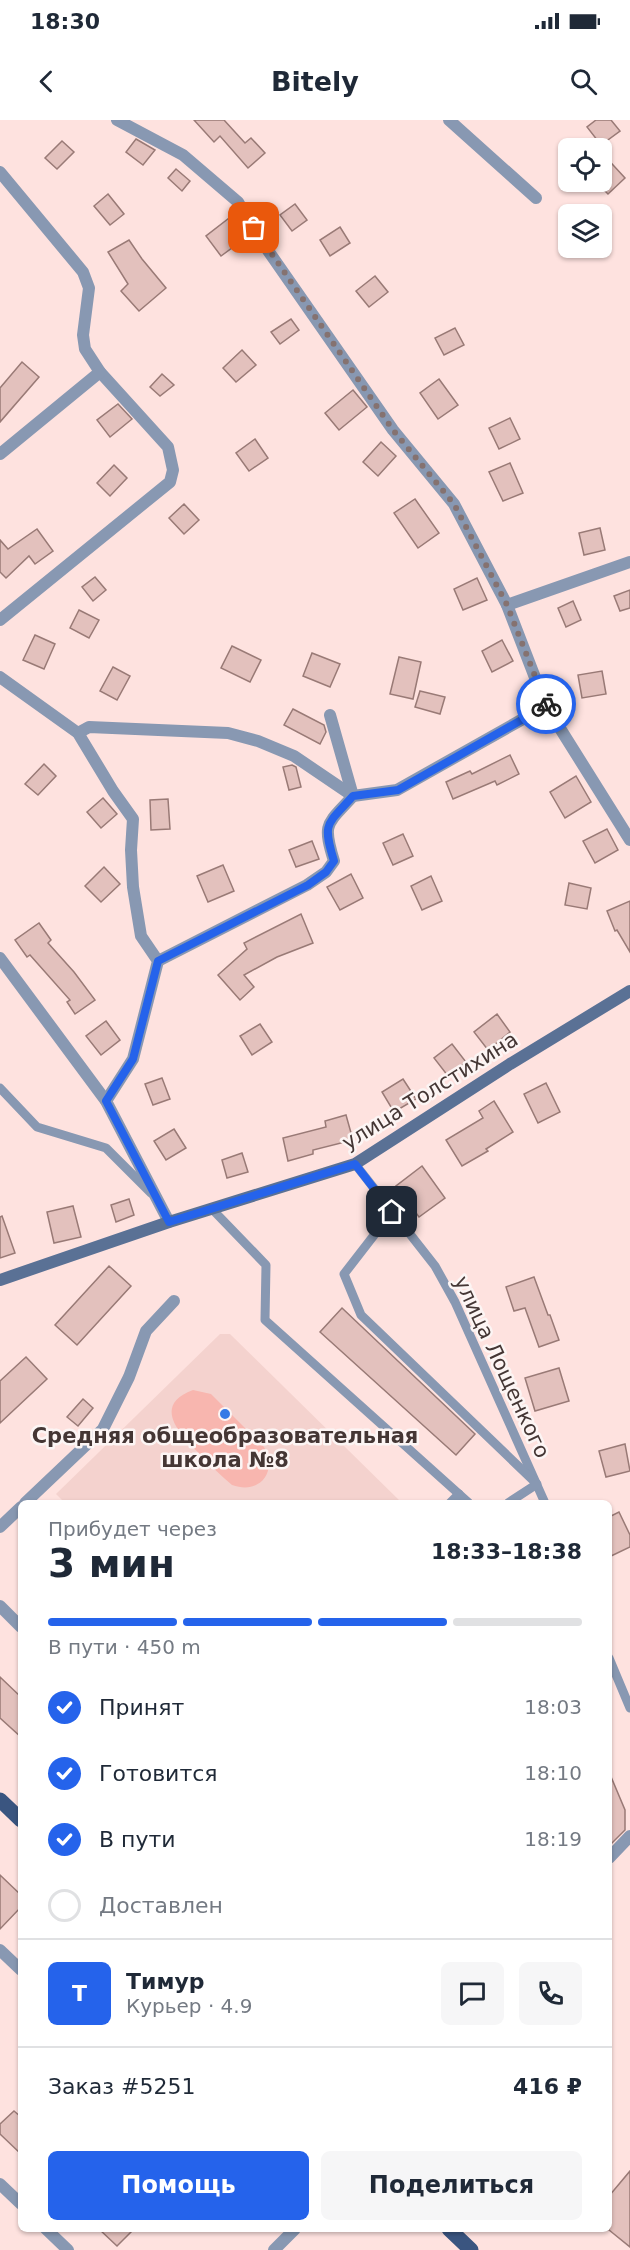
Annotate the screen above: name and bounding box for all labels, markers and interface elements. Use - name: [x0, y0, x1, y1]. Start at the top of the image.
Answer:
- text: 18:30: [30, 9, 100, 34]
- icon: back: [30, 65, 63, 98]
- icon: search: [567, 65, 600, 98]
- text: Bitely: [271, 66, 359, 97]
- map controls: [558, 138, 612, 258]
- button: locate: [558, 138, 612, 192]
- pin: [228, 202, 279, 253]
- button: layers: [558, 204, 612, 258]
- icon: bag: [237, 211, 270, 244]
- courier: [516, 674, 576, 734]
- icon: bike: [530, 688, 563, 721]
- street label: улица Толстихина: [338, 1027, 522, 1155]
- pin: [366, 1186, 417, 1237]
- icon: home: [375, 1195, 408, 1228]
- street label: улица Лощенкого: [449, 1272, 555, 1462]
- marker: Средняя общеобразовательная школа №8: [218, 1407, 232, 1421]
- place label: Средняя общеобразовательная школа №8: [32, 1424, 418, 1472]
- text: Прибудет через: [48, 1517, 217, 1541]
- text: 18:33–18:38: [431, 1539, 582, 1564]
- text: 3 мин: [48, 1541, 175, 1586]
- text: В пути · 450 m: [48, 1635, 201, 1659]
- icon: check: [48, 1691, 81, 1724]
- text: Принят: [99, 1695, 184, 1720]
- text: 18:03: [524, 1695, 582, 1719]
- icon: check: [48, 1757, 81, 1790]
- text: Готовится: [99, 1761, 218, 1786]
- text: 18:10: [524, 1761, 582, 1785]
- icon: check: [48, 1823, 81, 1856]
- text: В пути: [99, 1827, 176, 1852]
- text: 18:19: [524, 1827, 582, 1851]
- text: Доставлен: [99, 1893, 223, 1918]
- button: chat: [441, 1962, 504, 2025]
- button: phone: [519, 1962, 582, 2025]
- text: Тимур: [126, 1969, 205, 1994]
- text: Т: [72, 1981, 87, 2006]
- text: Курьер · 4.9: [126, 1994, 252, 2018]
- text: Заказ #5251: [48, 2074, 195, 2099]
- text: 416 ₽: [513, 2074, 582, 2099]
- button: Помощь: [48, 2151, 309, 2220]
- button: Поделиться: [321, 2151, 582, 2220]

